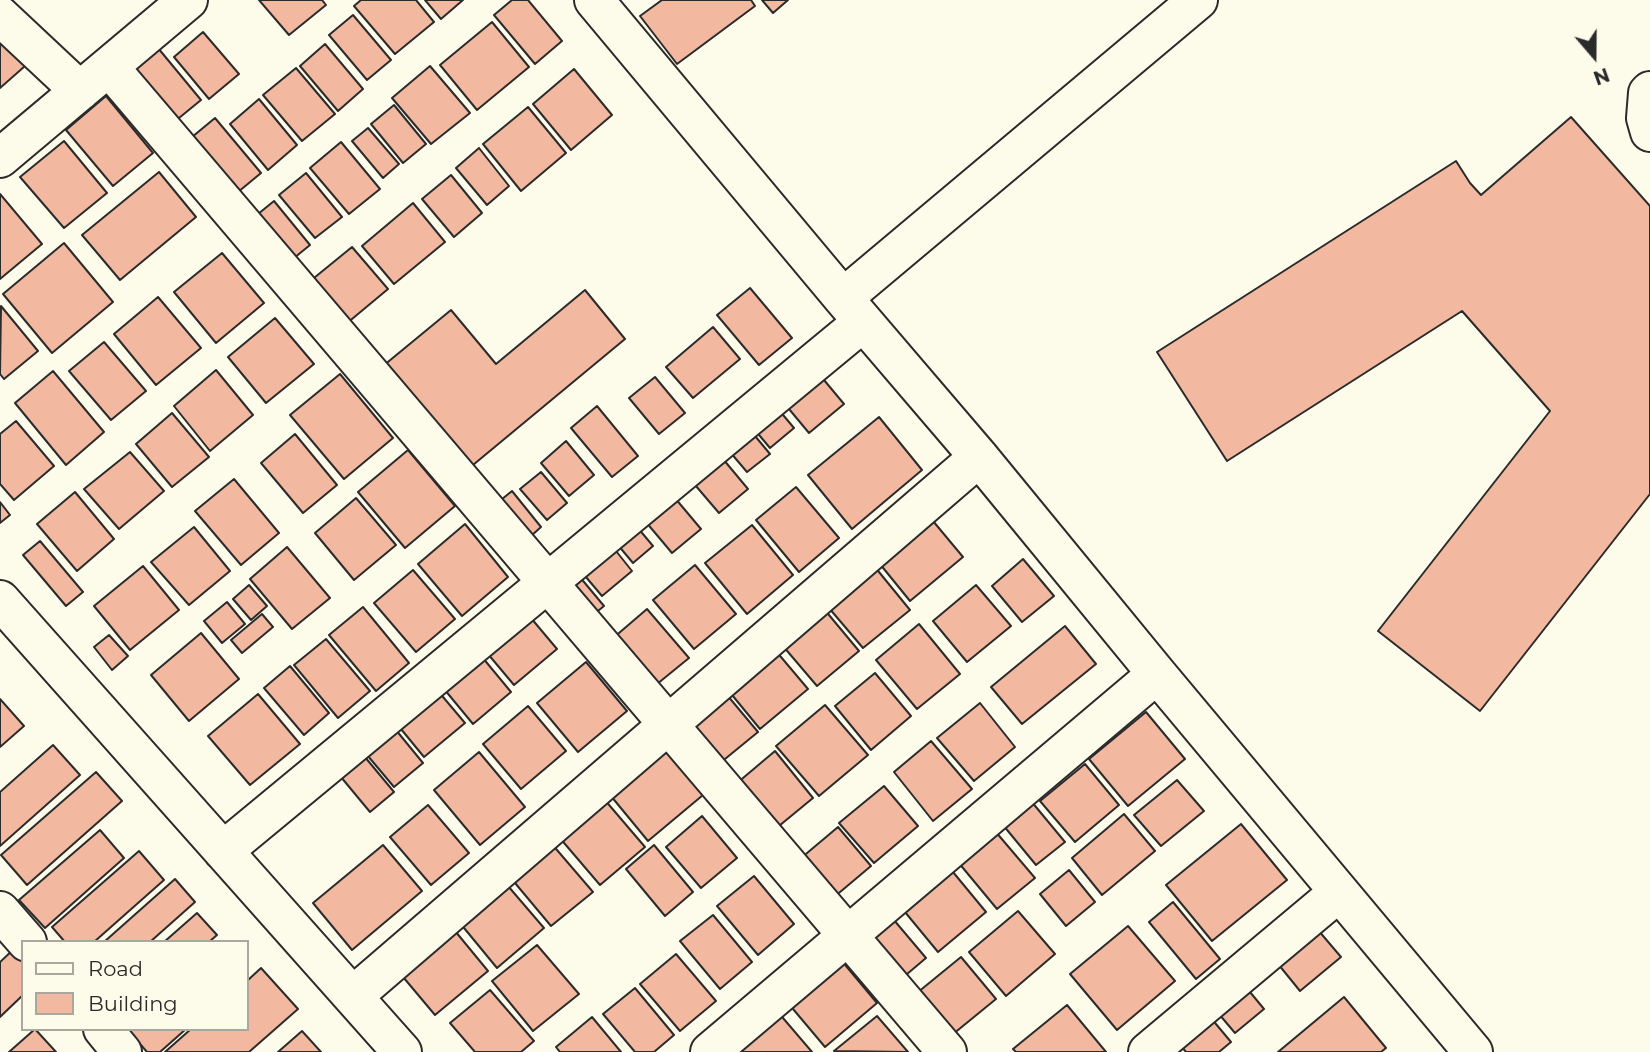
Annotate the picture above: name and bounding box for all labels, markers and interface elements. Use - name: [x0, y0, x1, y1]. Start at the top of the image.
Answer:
- north arrow: [1559, 21, 1629, 91]
- text: N: [1590, 63, 1613, 90]
- legend: [21, 940, 248, 1031]
- text: Road: [88, 956, 143, 981]
- text: Building: [88, 991, 178, 1016]

